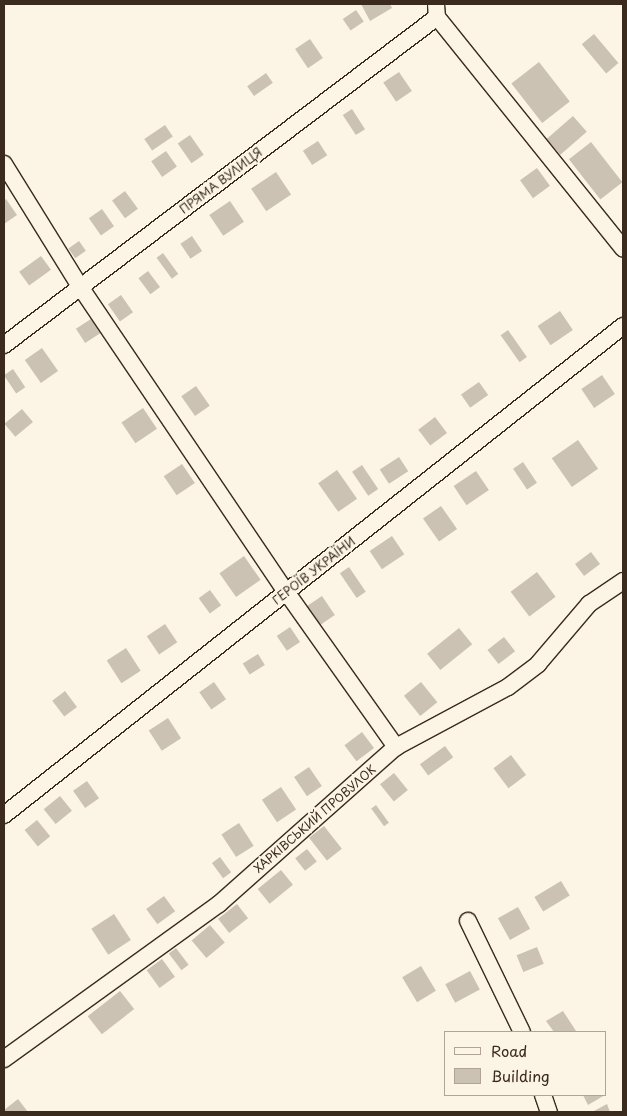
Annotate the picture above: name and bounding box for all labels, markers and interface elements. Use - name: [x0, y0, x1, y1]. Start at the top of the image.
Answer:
- street label: ПРЯМА ВУЛИЦЯ: [177, 145, 265, 217]
- street label: ГЕРОЇВ УКРАЇНИ: [270, 534, 358, 608]
- street label: ХАРКІВСЬКИЙ ПРОВУЛОК: [251, 762, 379, 876]
- legend: [444, 1031, 607, 1096]
- text: Road: [491, 1039, 527, 1062]
- text: Building: [491, 1064, 550, 1087]

